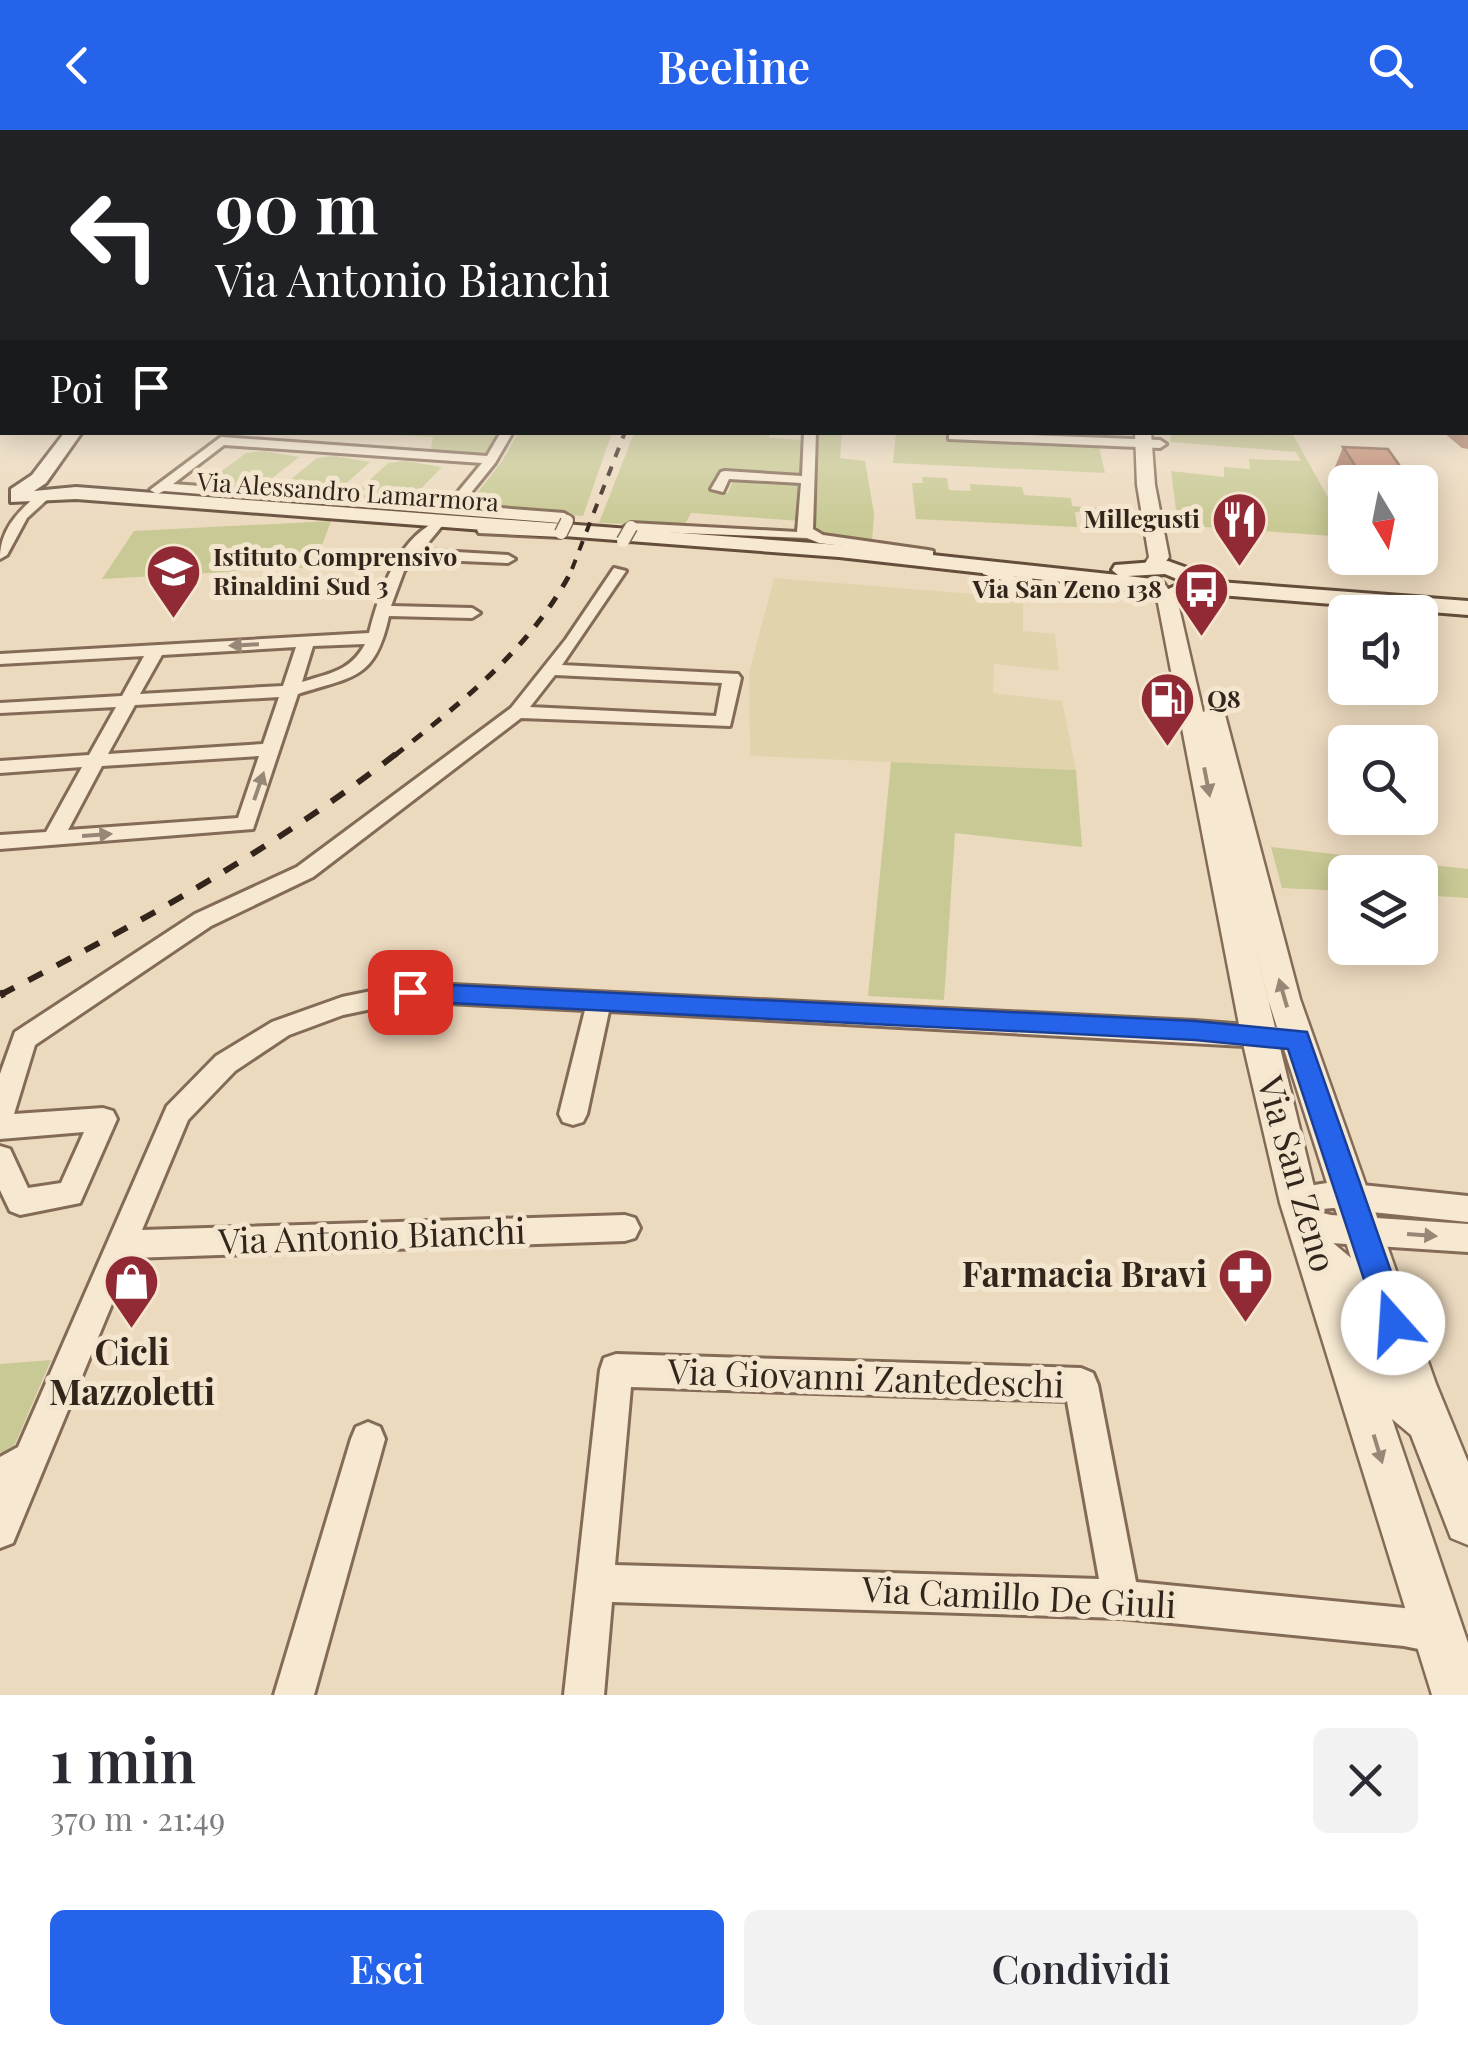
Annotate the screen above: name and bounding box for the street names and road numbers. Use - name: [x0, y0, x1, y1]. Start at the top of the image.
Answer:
- street label: Via Alessandro Lamarmora: [195, 463, 501, 518]
- street label: Via San Zeno: [1248, 1069, 1349, 1277]
- street label: Via Antonio Bianchi: [216, 1206, 526, 1263]
- street label: Via Giovanni Zantedeschi: [666, 1346, 1065, 1407]
- street label: Via Camillo De Giuli: [860, 1564, 1177, 1627]

